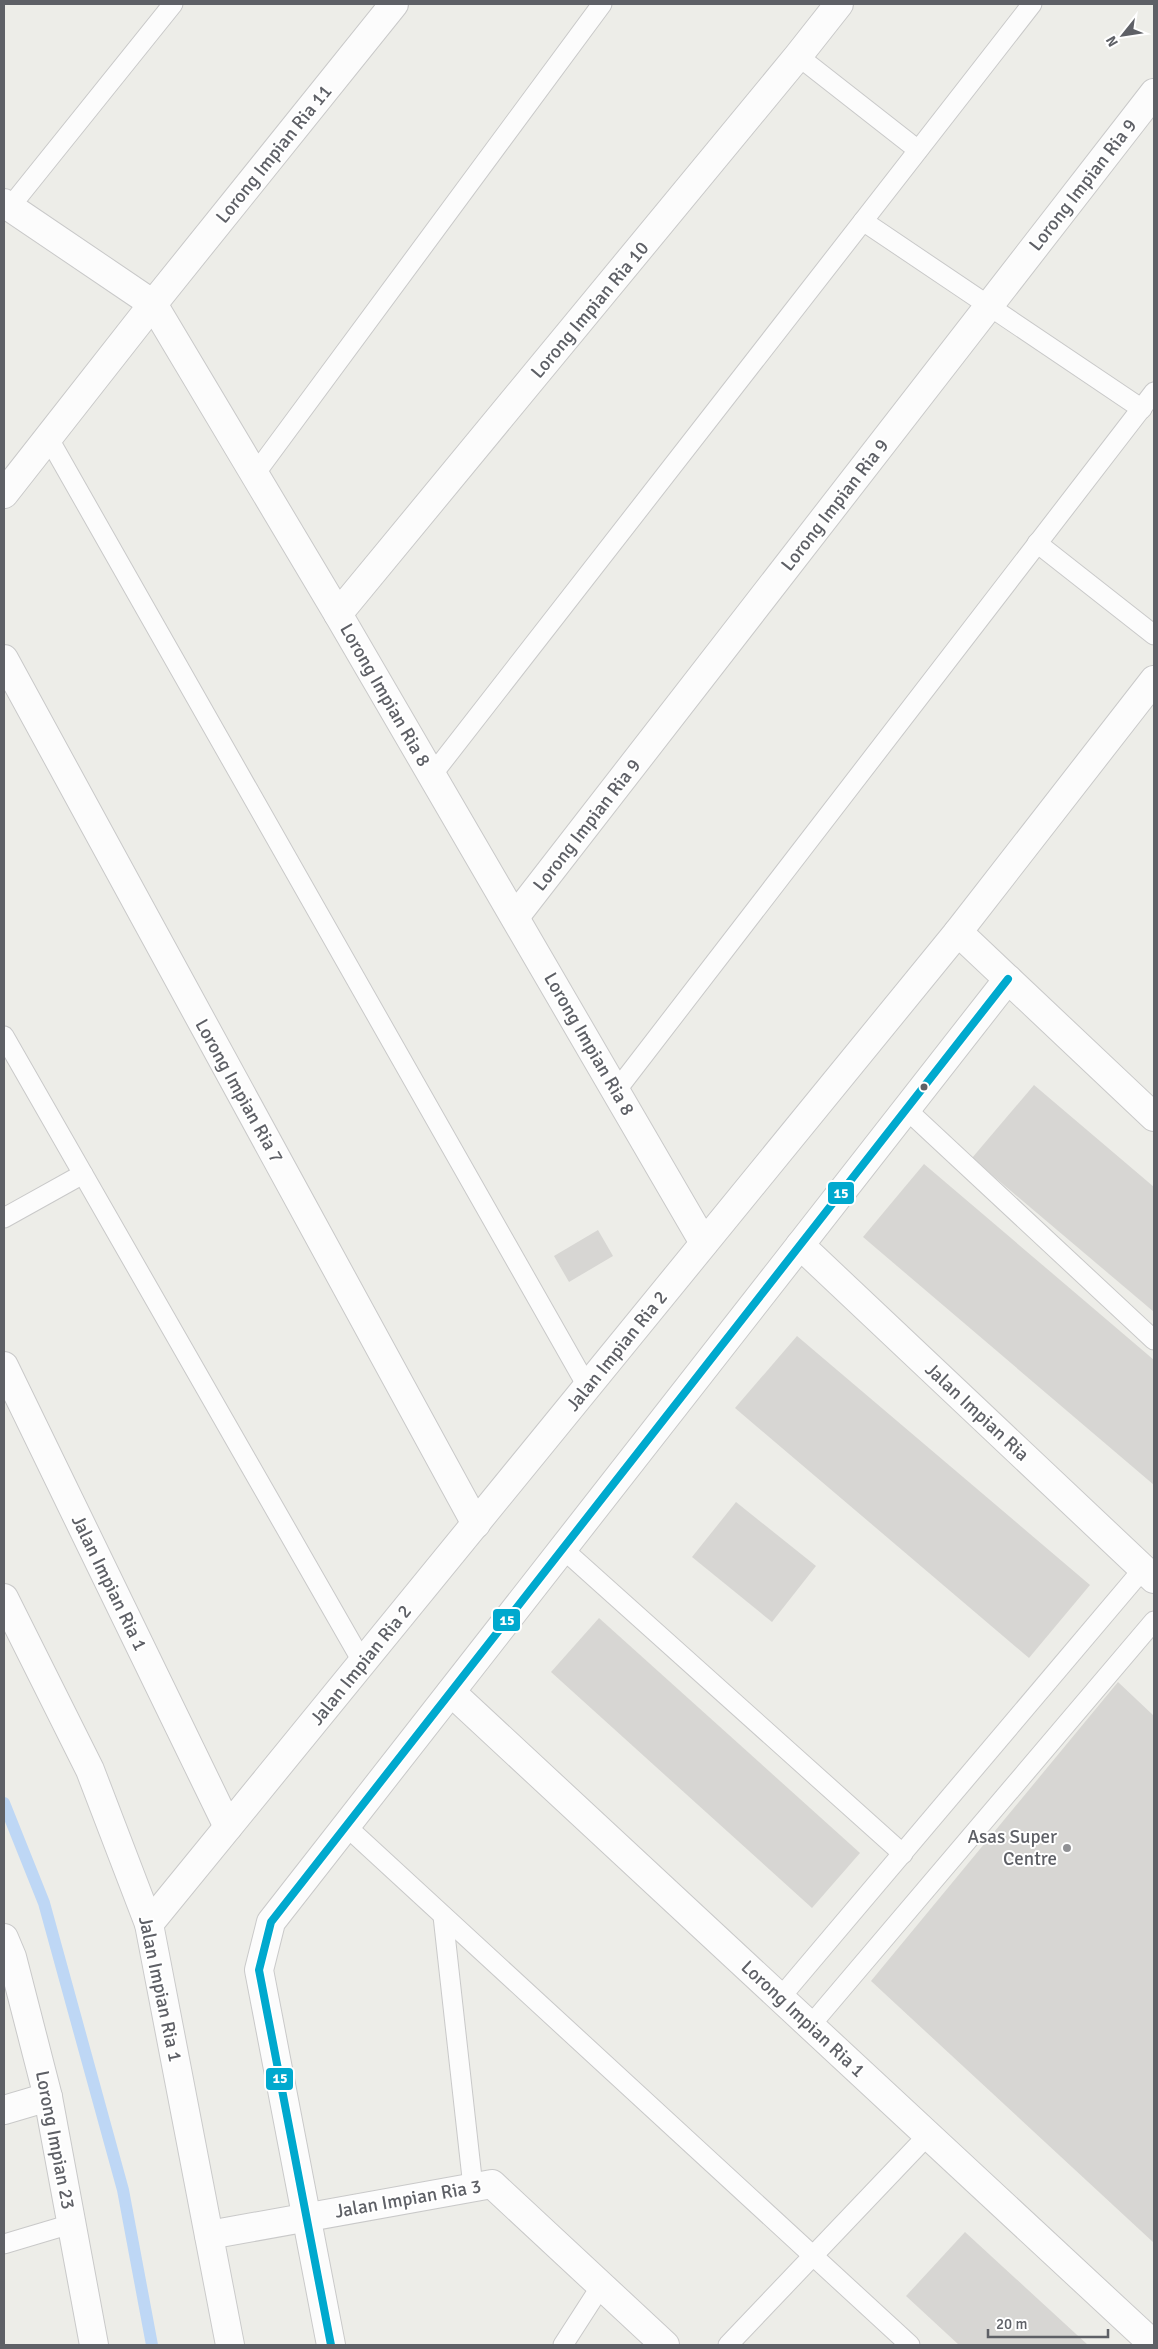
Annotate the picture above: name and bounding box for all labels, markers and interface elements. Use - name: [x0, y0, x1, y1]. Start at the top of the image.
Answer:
- north arrow: [1098, 10, 1148, 60]
- text: N: [1102, 33, 1122, 50]
- street label: Lorong Impian Ria 11: [211, 80, 337, 228]
- street label: Lorong Impian Ria 9: [1024, 114, 1142, 256]
- street label: Lorong Impian Ria 10: [526, 237, 654, 383]
- street label: Lorong Impian Ria 9: [776, 434, 894, 576]
- street label: Lorong Impian Ria 8: [334, 619, 436, 771]
- street label: Lorong Impian Ria 9: [528, 754, 646, 896]
- street label: Lorong Impian Ria 8: [538, 968, 640, 1120]
- street label: Lorong Impian Ria 7: [189, 1015, 289, 1167]
- unlabelled marker: [919, 1082, 929, 1092]
- line badge: 15: [827, 1181, 855, 1205]
- text: 15: [833, 1185, 849, 1202]
- street label: Jalan Impian Ria 2: [561, 1286, 673, 1416]
- street label: Jalan Impian Ria: [920, 1358, 1034, 1466]
- street label: Jalan Impian Ria 1: [66, 1511, 152, 1655]
- street label: Jalan Impian Ria 2: [305, 1600, 417, 1730]
- line badge: 15: [492, 1608, 521, 1632]
- text: 15: [499, 1612, 515, 1629]
- place label: Asas Super Centre: [967, 1825, 1057, 1871]
- marker: Asas Super Centre: [1061, 1842, 1073, 1854]
- street label: Jalan Impian Ria 1: [133, 1914, 187, 2064]
- street label: Lorong Impian Ria 1: [736, 1955, 870, 2083]
- line badge: 15: [265, 2067, 294, 2091]
- street label: Lorong Impian 23: [30, 2068, 80, 2212]
- text: 15: [272, 2070, 288, 2087]
- street label: Jalan Impian Ria 3: [333, 2174, 483, 2224]
- scale bar: [988, 2306, 1108, 2338]
- text: 20 m: [996, 2315, 1027, 2333]

